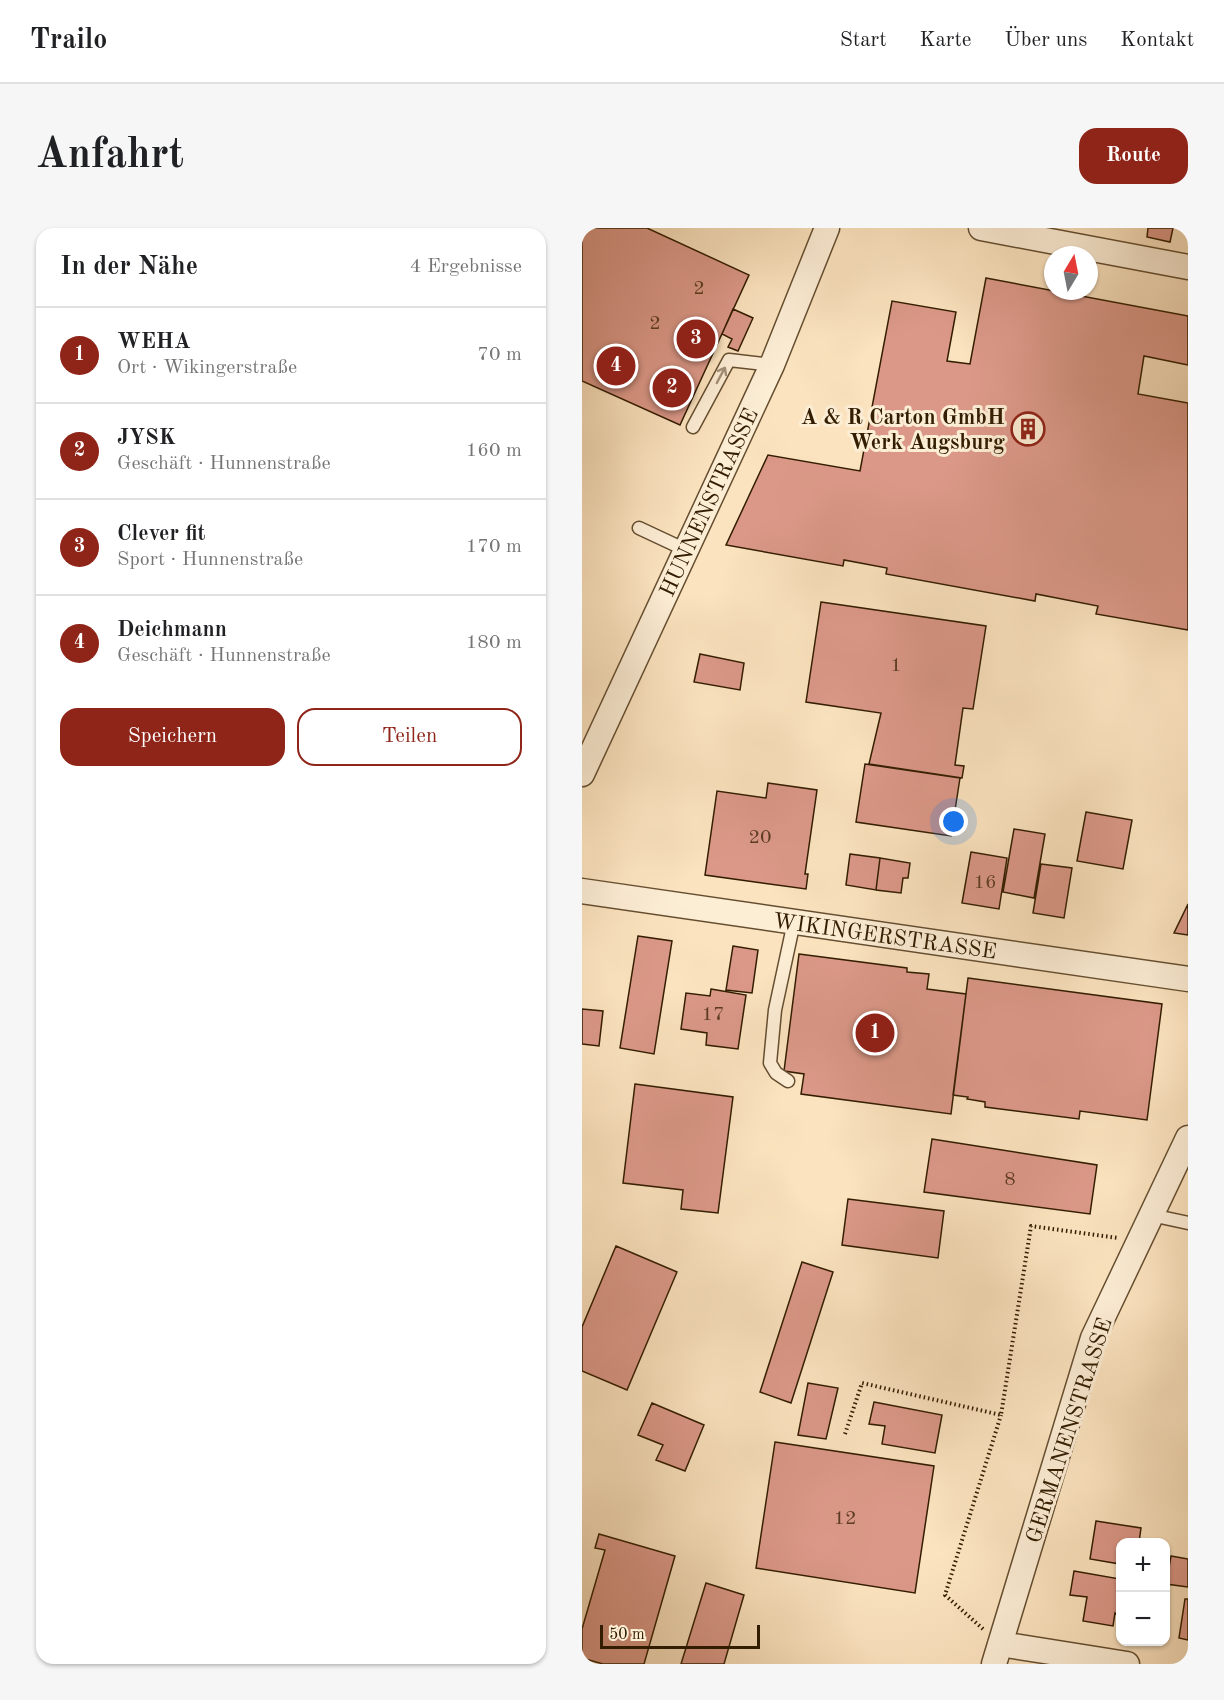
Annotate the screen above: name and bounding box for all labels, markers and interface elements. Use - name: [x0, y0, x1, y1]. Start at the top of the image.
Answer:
- text: Trailo: [30, 27, 107, 55]
- text: Start: [840, 30, 887, 51]
- text: Karte: [920, 30, 971, 51]
- text: Über uns: [1004, 30, 1087, 51]
- text: Kontakt: [1120, 30, 1194, 51]
- button: Route: [1079, 128, 1188, 184]
- text: Anfahrt: [36, 135, 184, 177]
- north arrow: [1044, 246, 1098, 300]
- text: In der Nähe: [60, 254, 198, 280]
- text: 4 Ergebnisse: [410, 257, 522, 277]
- house number: 2: [693, 279, 705, 299]
- house number: 2: [649, 314, 661, 334]
- pin: 3: [676, 316, 716, 362]
- text: WEHA: [117, 331, 191, 353]
- pin: 4: [597, 344, 636, 388]
- text: 1: [74, 345, 85, 365]
- text: 70 m: [477, 345, 522, 365]
- text: Ort · Wikingerstraße: [117, 358, 297, 378]
- pin: 2: [652, 366, 692, 410]
- one-way arrow: [715, 367, 727, 384]
- street label: HUNNENSTRASSE: [657, 405, 763, 600]
- place label: A & R Carton GmbH Werk Augsburg: [801, 407, 1005, 454]
- building icon: A & R Carton GmbH Werk Augsburg: [1010, 411, 1046, 447]
- text: JYSK: [117, 427, 176, 449]
- text: 2: [74, 441, 85, 461]
- text: 160 m: [466, 441, 522, 461]
- text: Geschäft · Hunnenstraße: [117, 454, 331, 474]
- text: Clever fit: [117, 523, 206, 545]
- text: 3: [74, 537, 85, 557]
- text: 170 m: [466, 537, 522, 557]
- text: Sport · Hunnenstraße: [117, 550, 303, 570]
- text: Deichmann: [117, 619, 227, 641]
- text: 4: [74, 633, 85, 653]
- text: 180 m: [466, 633, 522, 653]
- text: Geschäft · Hunnenstraße: [117, 646, 331, 666]
- house number: 1: [890, 656, 902, 676]
- button: Speichern: [60, 708, 285, 766]
- button: Teilen: [297, 708, 522, 766]
- your location: [939, 807, 968, 836]
- house number: 20: [748, 828, 772, 848]
- house number: 16: [973, 873, 997, 893]
- street label: WIKINGERSTRASSE: [772, 910, 998, 964]
- house number: 17: [701, 1005, 725, 1025]
- pin: 1: [856, 1010, 894, 1056]
- house number: 8: [1004, 1170, 1016, 1190]
- street label: GERMANENSTRASSE: [1023, 1315, 1117, 1546]
- house number: 12: [833, 1509, 857, 1529]
- map controls: [1116, 1538, 1170, 1646]
- button: +: [1116, 1538, 1170, 1592]
- button: −: [1116, 1592, 1170, 1646]
- scale bar: [600, 1622, 760, 1650]
- text: 50 m: [609, 1627, 645, 1643]

